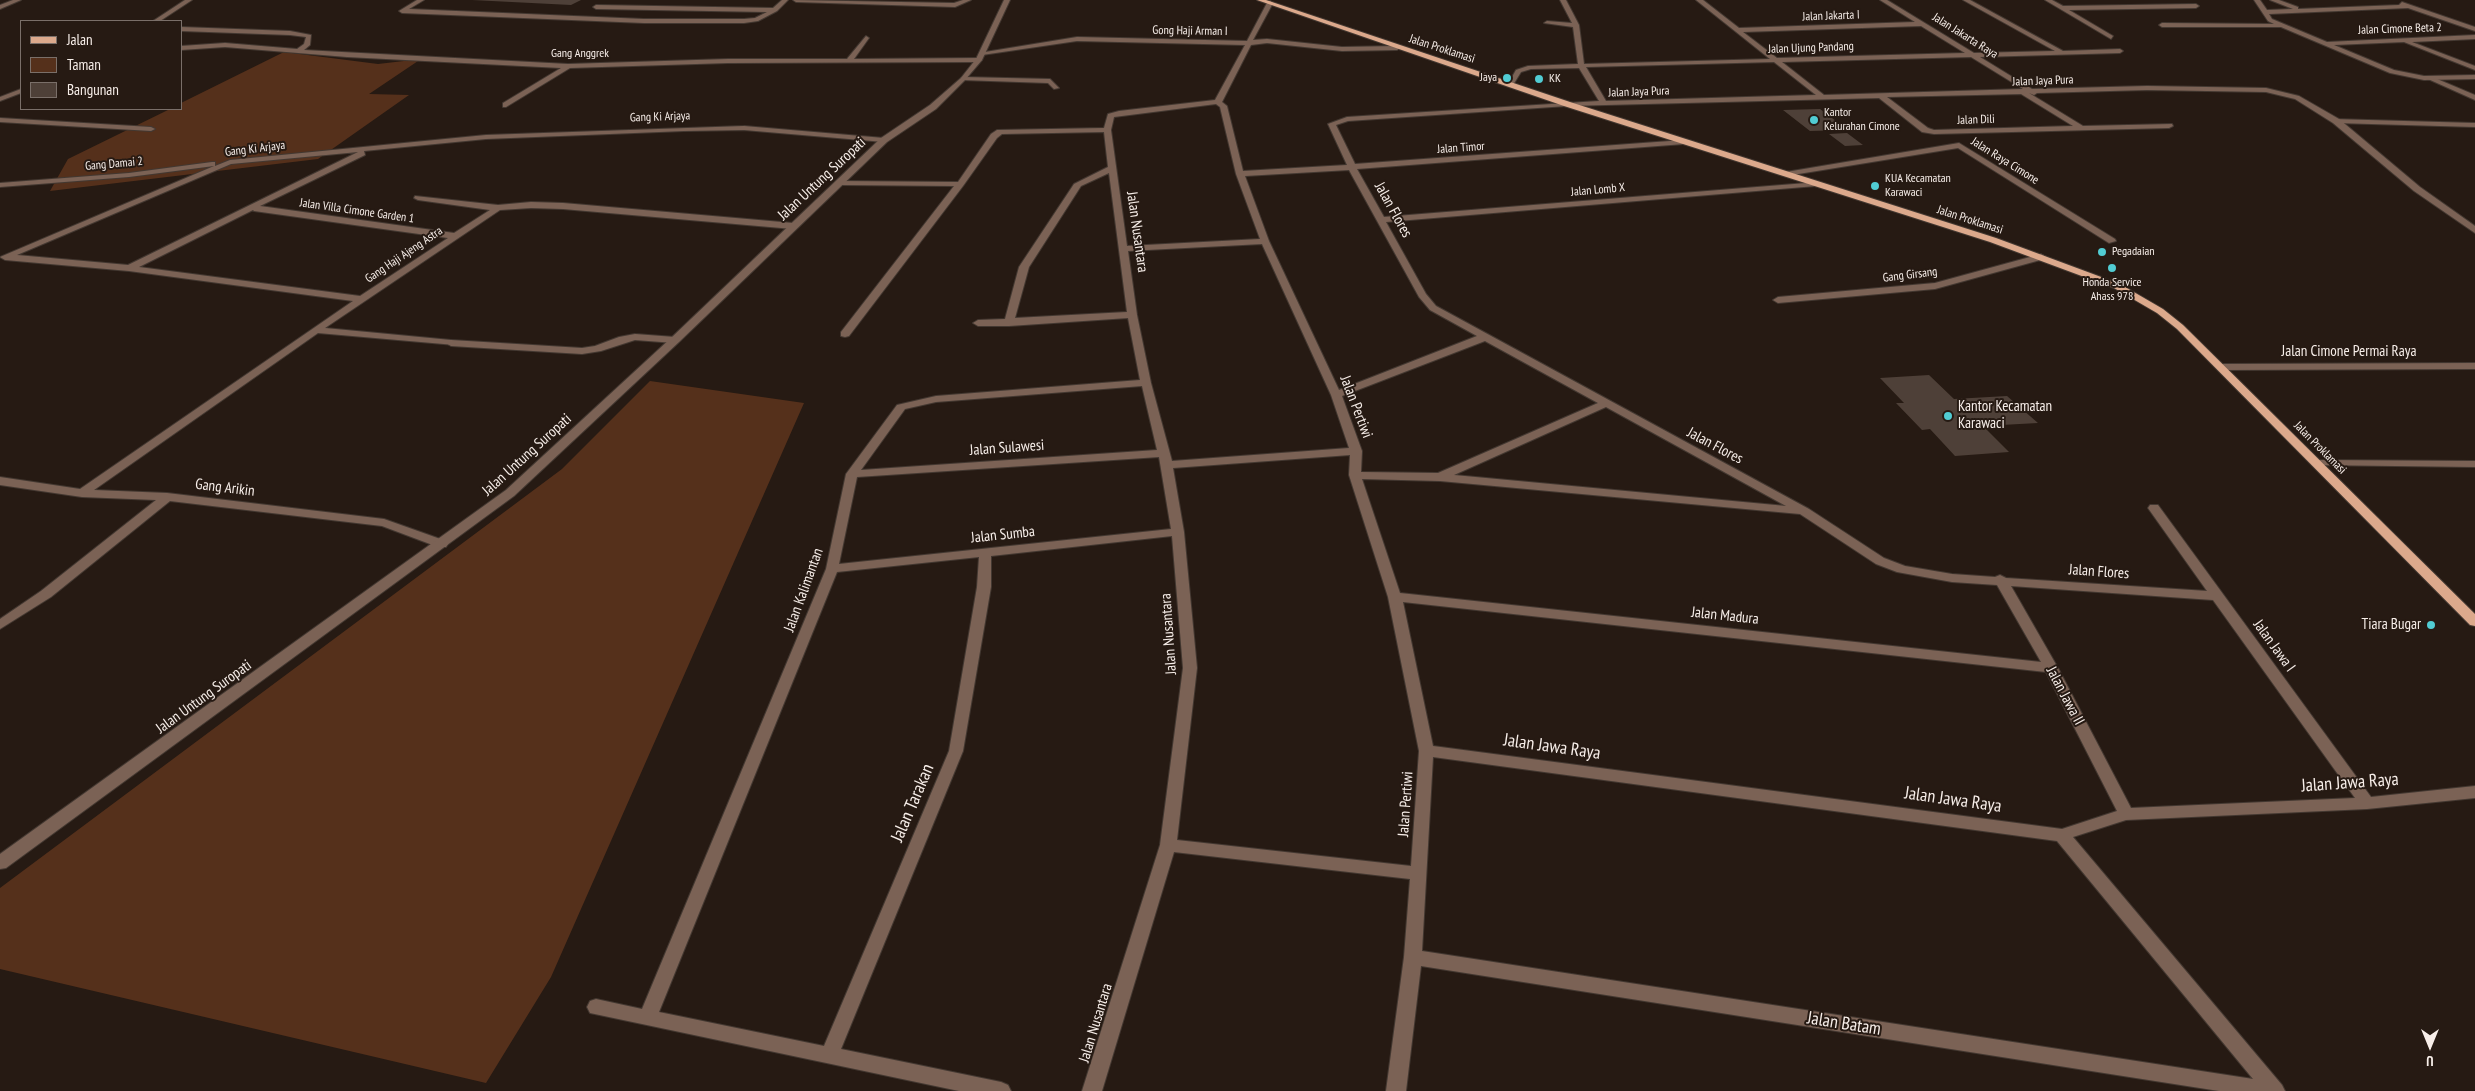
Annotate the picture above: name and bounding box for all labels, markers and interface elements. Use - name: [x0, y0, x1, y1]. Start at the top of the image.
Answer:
- street label: Jalan Jakarta I: [1802, 8, 1860, 24]
- street label: Jalan Jakarta Raya: [1930, 10, 2000, 62]
- legend: [20, 20, 182, 110]
- street label: Jalan Cimone Beta 2: [2358, 20, 2442, 38]
- street label: Gong Haji Arman I: [1152, 23, 1228, 39]
- text: Jalan: [67, 30, 93, 49]
- street label: Jalan Proklamasi: [1407, 32, 1477, 66]
- street label: Jalan Ujung Pandang: [1768, 39, 1854, 57]
- street label: Gang Anggrek: [551, 47, 609, 61]
- text: Taman: [67, 55, 101, 74]
- place label: Jaya: [1480, 71, 1497, 85]
- marker: Jaya: [1501, 72, 1513, 84]
- place label: KK: [1549, 72, 1561, 86]
- marker: KK: [1533, 73, 1545, 85]
- street label: Jalan Jaya Pura: [2012, 73, 2074, 89]
- text: Bangunan: [67, 80, 119, 99]
- street label: Jalan Jaya Pura: [1608, 84, 1670, 100]
- place label: Kantor Kelurahan Cimone: [1824, 106, 1900, 134]
- street label: Gang Ki Arjaya: [630, 109, 690, 125]
- street label: Jalan Dili: [1957, 112, 1995, 128]
- marker: Kantor Kelurahan Cimone: [1808, 114, 1820, 126]
- street label: Jalan Untung Suropati: [774, 134, 870, 224]
- street label: Jalan Raya Cimone: [1969, 135, 2041, 187]
- street label: Gang Ki Arjaya: [224, 138, 286, 160]
- street label: Jalan Timor: [1437, 139, 1485, 157]
- street label: Gang Damai 2: [85, 154, 143, 174]
- place label: KUA Kecamatan Karawaci: [1885, 172, 1951, 200]
- street label: Jalan Flores: [1370, 179, 1416, 241]
- street label: Jalan Lomb X: [1570, 180, 1626, 200]
- marker: KUA Kecamatan Karawaci: [1869, 180, 1881, 192]
- street label: Jalan Nusantara: [1122, 190, 1152, 274]
- street label: Jalan Villa Cimone Garden 1: [299, 196, 415, 226]
- street label: Jalan Proklamasi: [1935, 203, 2005, 237]
- street label: Gang Haji Ajeng Astra: [363, 224, 445, 286]
- place label: Pegadaian: [2112, 245, 2155, 259]
- marker: Pegadaian: [2096, 246, 2108, 258]
- marker: Honda Service Ahass 978: [2106, 262, 2118, 274]
- street label: Gang Girsang: [1882, 265, 1938, 285]
- place label: Honda Service Ahass 978: [2082, 276, 2142, 304]
- street label: Jalan Cimone Permai Raya: [2282, 343, 2416, 361]
- street label: Jalan Pertiwi: [1336, 373, 1376, 441]
- place label: Kantor Kecamatan Karawaci: [1958, 398, 2052, 433]
- street label: Jalan Untung Suropati: [479, 410, 575, 500]
- marker: Kantor Kecamatan Karawaci: [1942, 410, 1954, 422]
- street label: Jalan Proklamasi: [2291, 419, 2349, 477]
- street label: Jalan Flores: [1684, 424, 1746, 468]
- street label: Jalan Sulawesi: [969, 436, 1045, 460]
- street label: Gang Arikin: [194, 475, 256, 501]
- street label: Jalan Sumba: [970, 523, 1036, 547]
- street label: Jalan Kalimantan: [781, 546, 827, 634]
- street label: Jalan Flores: [2068, 561, 2130, 583]
- street label: Jalan Nusantara: [1157, 593, 1181, 675]
- street label: Jalan Madura: [1690, 604, 1760, 628]
- street label: Jalan Jawa I: [2249, 616, 2299, 676]
- place label: Tiara Bugar: [2362, 616, 2421, 634]
- marker: Tiara Bugar: [2425, 619, 2437, 631]
- street label: Jalan Untung Suropati: [153, 656, 255, 738]
- street label: Jalan Jawa II: [2042, 664, 2088, 728]
- street label: Jalan Jawa Raya: [1502, 730, 1602, 764]
- street label: Jalan Tarakan: [887, 761, 939, 845]
- street label: Jalan Jawa Raya: [2301, 769, 2399, 797]
- street label: Jalan Pertiwi: [1395, 771, 1417, 837]
- street label: Jalan Jawa Raya: [1903, 783, 2003, 817]
- street label: Jalan Nusantara: [1076, 981, 1116, 1065]
- street label: Jalan Batam: [1806, 1008, 1882, 1040]
- north arrow: [2405, 1021, 2455, 1071]
- text: U: [2426, 1052, 2434, 1070]

